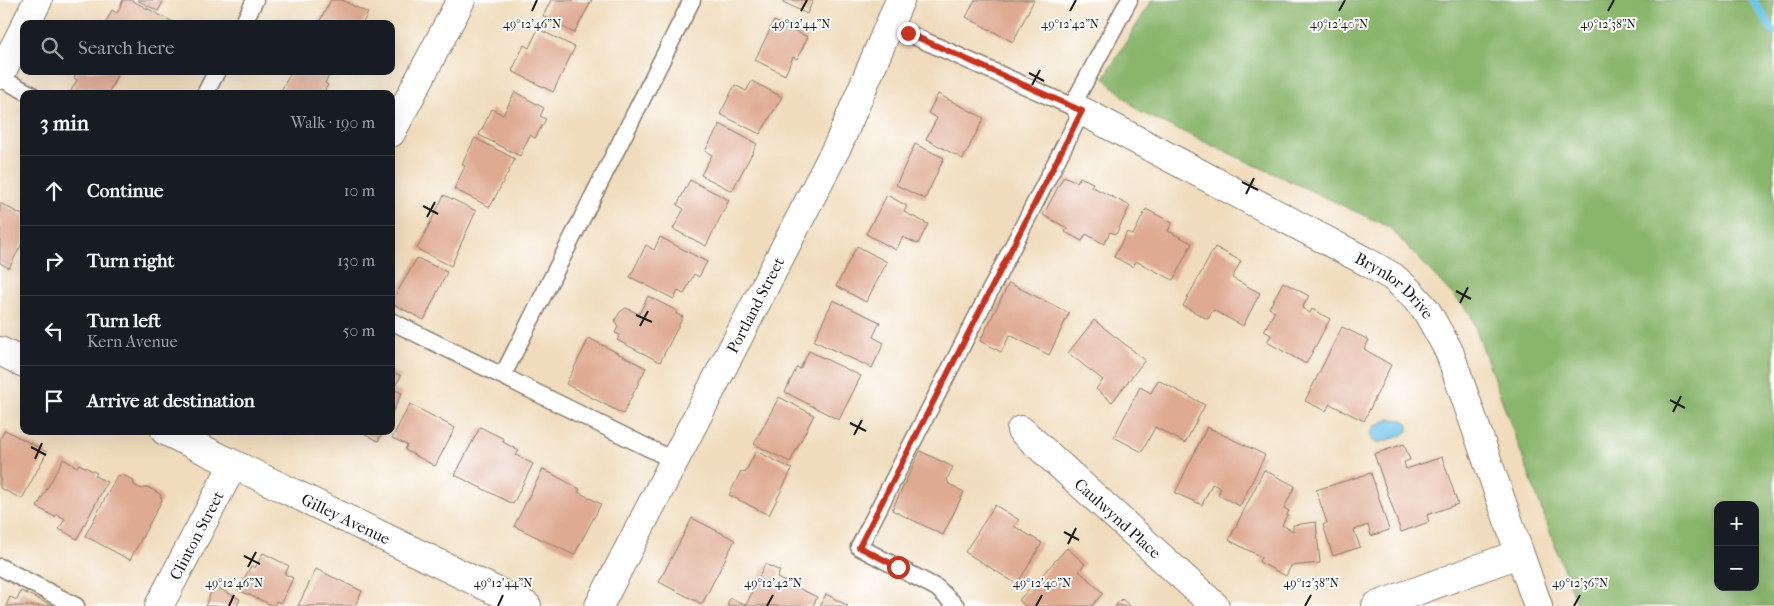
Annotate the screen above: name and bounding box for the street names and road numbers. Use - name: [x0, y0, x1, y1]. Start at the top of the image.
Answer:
- street label: Brynlor Drive: [1352, 248, 1438, 322]
- street label: Portland Street: [723, 254, 788, 356]
- street label: Caulwynd Place: [1071, 474, 1165, 562]
- street label: Clinton Street: [165, 487, 228, 583]
- street label: Gilley Avenue: [298, 489, 393, 548]

